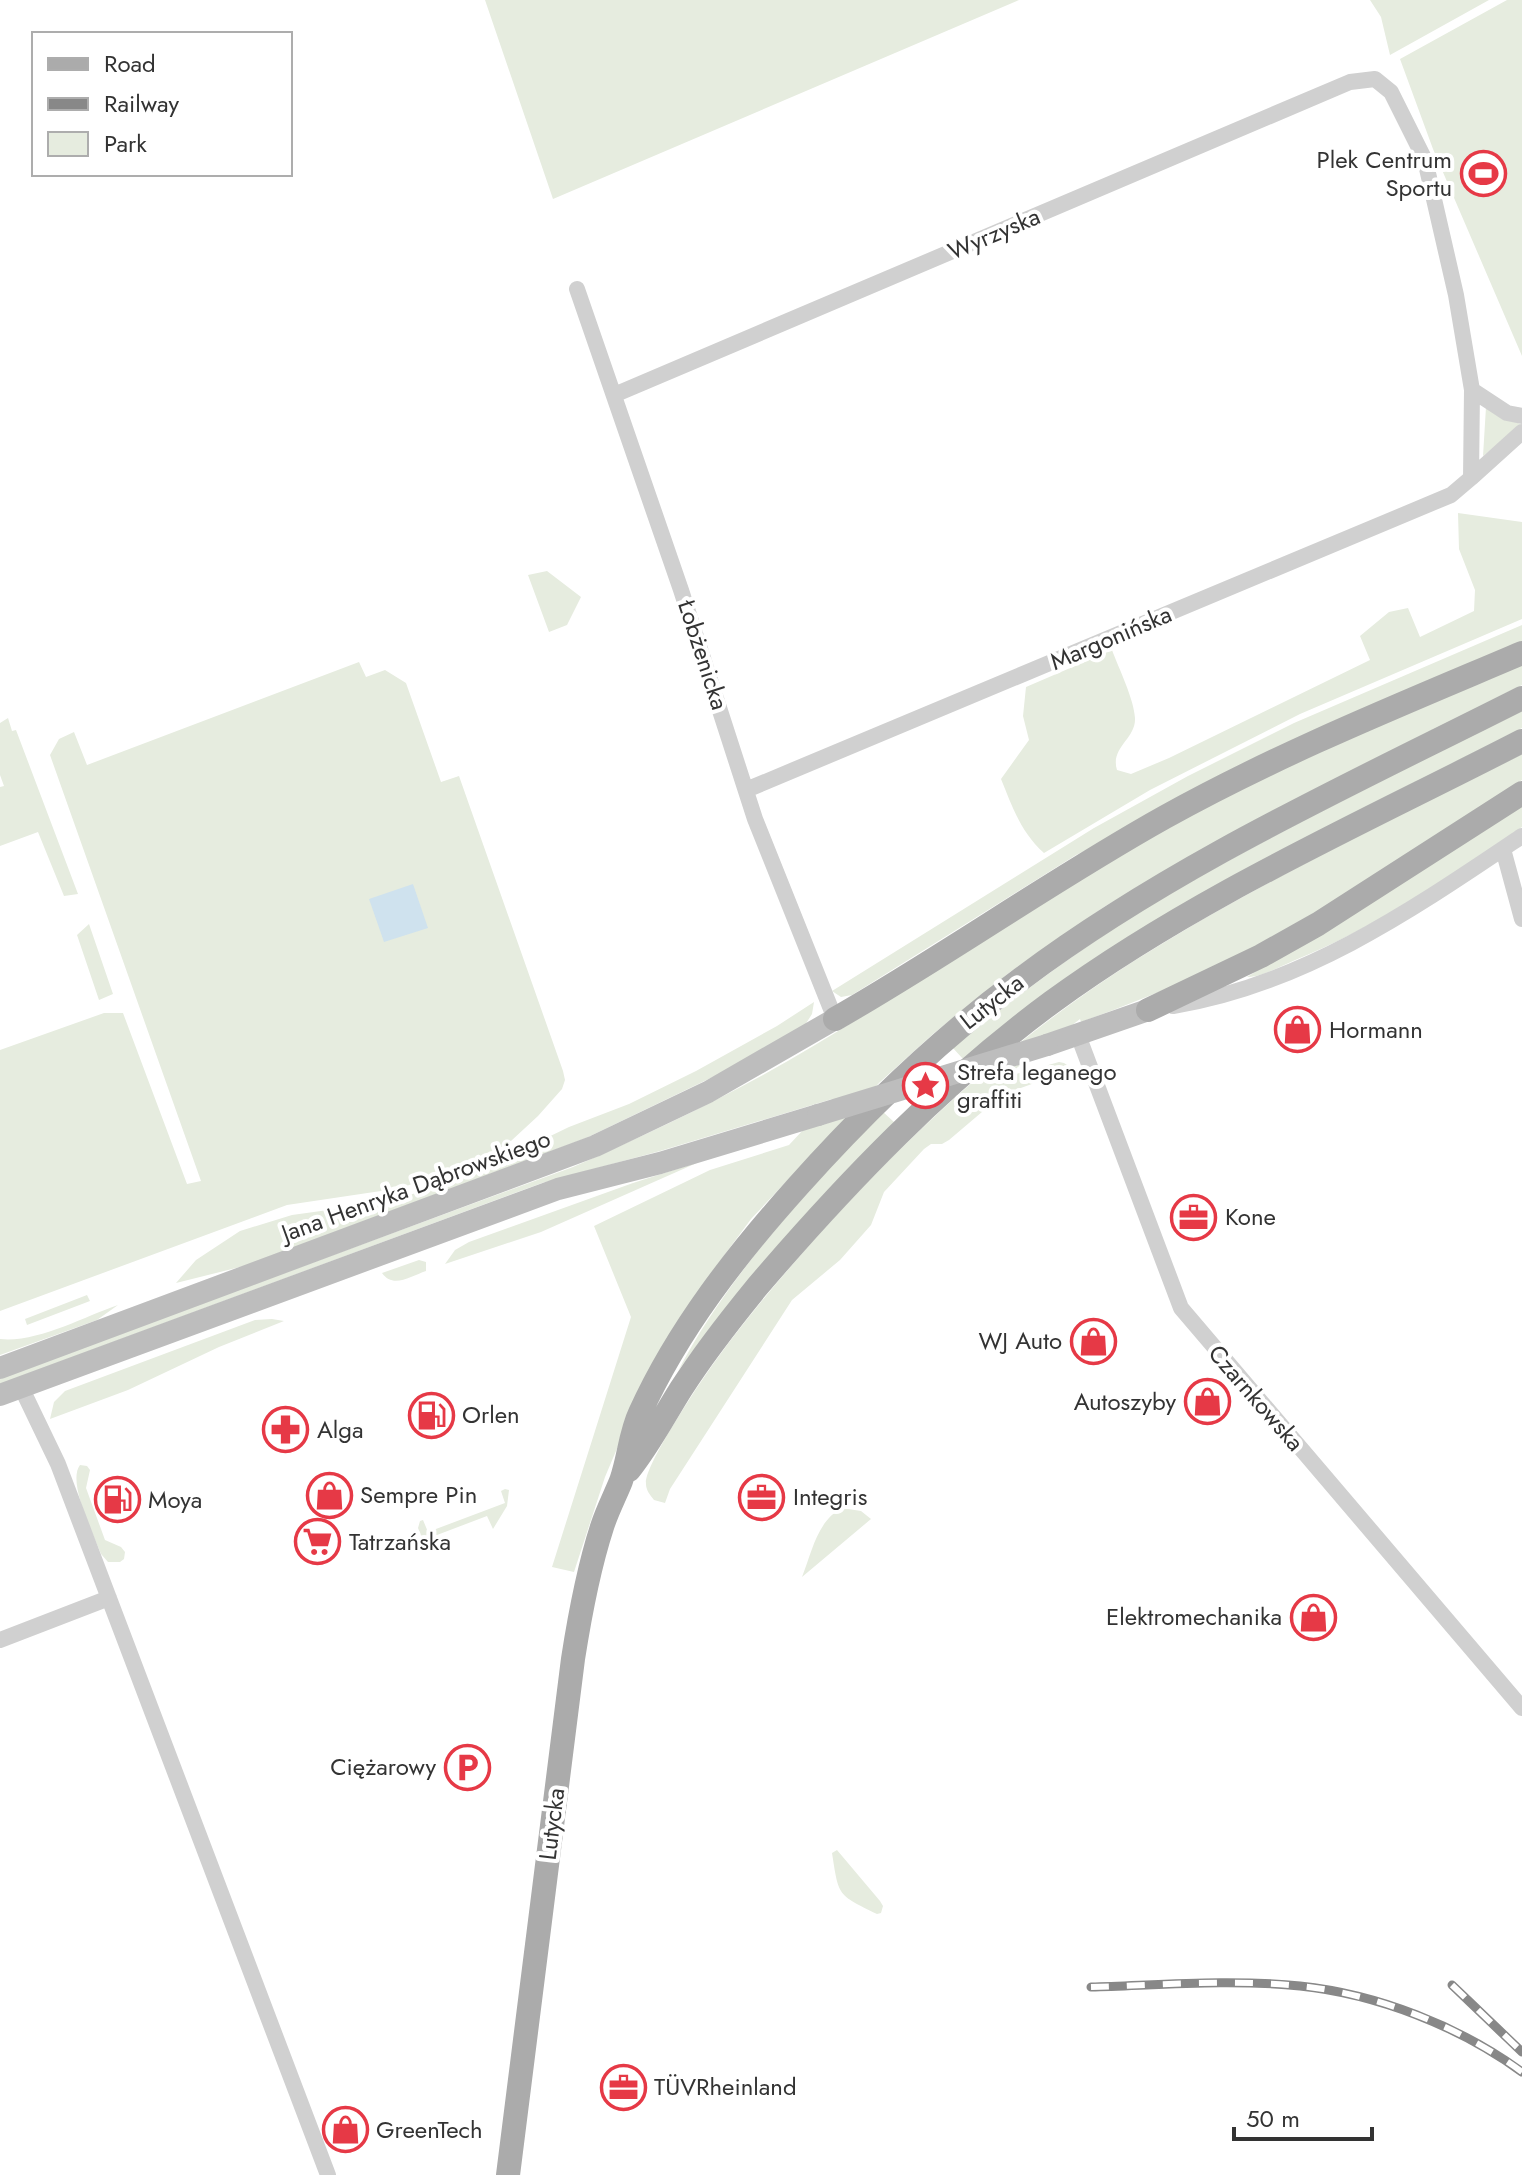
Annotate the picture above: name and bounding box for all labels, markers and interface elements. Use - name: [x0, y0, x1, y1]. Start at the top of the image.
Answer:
- legend: [32, 32, 292, 176]
- text: Road: [104, 46, 156, 81]
- text: Railway: [104, 86, 179, 121]
- text: Park: [104, 126, 147, 161]
- place label: Plek Centrum Sportu: [1316, 142, 1452, 205]
- sports icon: Plek Centrum Sportu: [1459, 150, 1507, 198]
- street label: Wyrzyska: [942, 198, 1045, 269]
- street label: Łobżenicka: [669, 595, 738, 714]
- street label: Margonińska: [1045, 596, 1177, 679]
- street label: Lutycka: [952, 966, 1031, 1038]
- shop icon: Hormann: [1274, 1006, 1322, 1054]
- place label: Hormann: [1329, 1012, 1423, 1047]
- place label: Strefa leganego graffiti: [957, 1054, 1117, 1117]
- place icon: Strefa leganego graffiti: [902, 1062, 950, 1110]
- street label: Jana Henryka Dąbrowskiego: [274, 1121, 555, 1252]
- office icon: Kone: [1170, 1193, 1218, 1241]
- place label: Kone: [1225, 1199, 1276, 1234]
- shop icon: WJ Auto: [1069, 1317, 1117, 1365]
- place label: WJ Auto: [978, 1323, 1062, 1358]
- street label: Czarnkowska: [1200, 1337, 1313, 1459]
- shop icon: Autoszyby: [1183, 1378, 1231, 1426]
- place label: Autoszyby: [1074, 1384, 1176, 1419]
- fuel station icon: Orlen: [407, 1391, 455, 1439]
- place label: Orlen: [462, 1397, 520, 1432]
- pharmacy icon: Alga: [262, 1406, 310, 1454]
- place label: Alga: [317, 1412, 364, 1447]
- shop icon: Sempre Pin: [305, 1471, 353, 1519]
- office icon: Integris: [738, 1473, 786, 1521]
- fuel station icon: Moya: [93, 1476, 141, 1524]
- place label: Sempre Pin: [360, 1477, 477, 1512]
- place label: Integris: [793, 1479, 867, 1514]
- place label: Moya: [148, 1482, 202, 1517]
- supermarket icon: Tatrzańska: [294, 1518, 342, 1566]
- place label: Tatrzańska: [349, 1524, 451, 1559]
- shop icon: Elektromechanika: [1289, 1593, 1337, 1641]
- place label: Elektromechanika: [1106, 1599, 1282, 1634]
- parking icon: Ciężarowy: [443, 1743, 491, 1791]
- place label: Ciężarowy: [330, 1749, 436, 1784]
- street label: Lutycka: [530, 1786, 573, 1862]
- office icon: TÜVRheinland: [599, 2063, 647, 2111]
- place label: TÜVRheinland: [654, 2069, 797, 2104]
- scale bar: [1234, 2091, 1372, 2141]
- text: 50 m: [1246, 2101, 1300, 2136]
- shop icon: GreenTech: [321, 2106, 369, 2154]
- place label: GreenTech: [376, 2112, 483, 2147]

